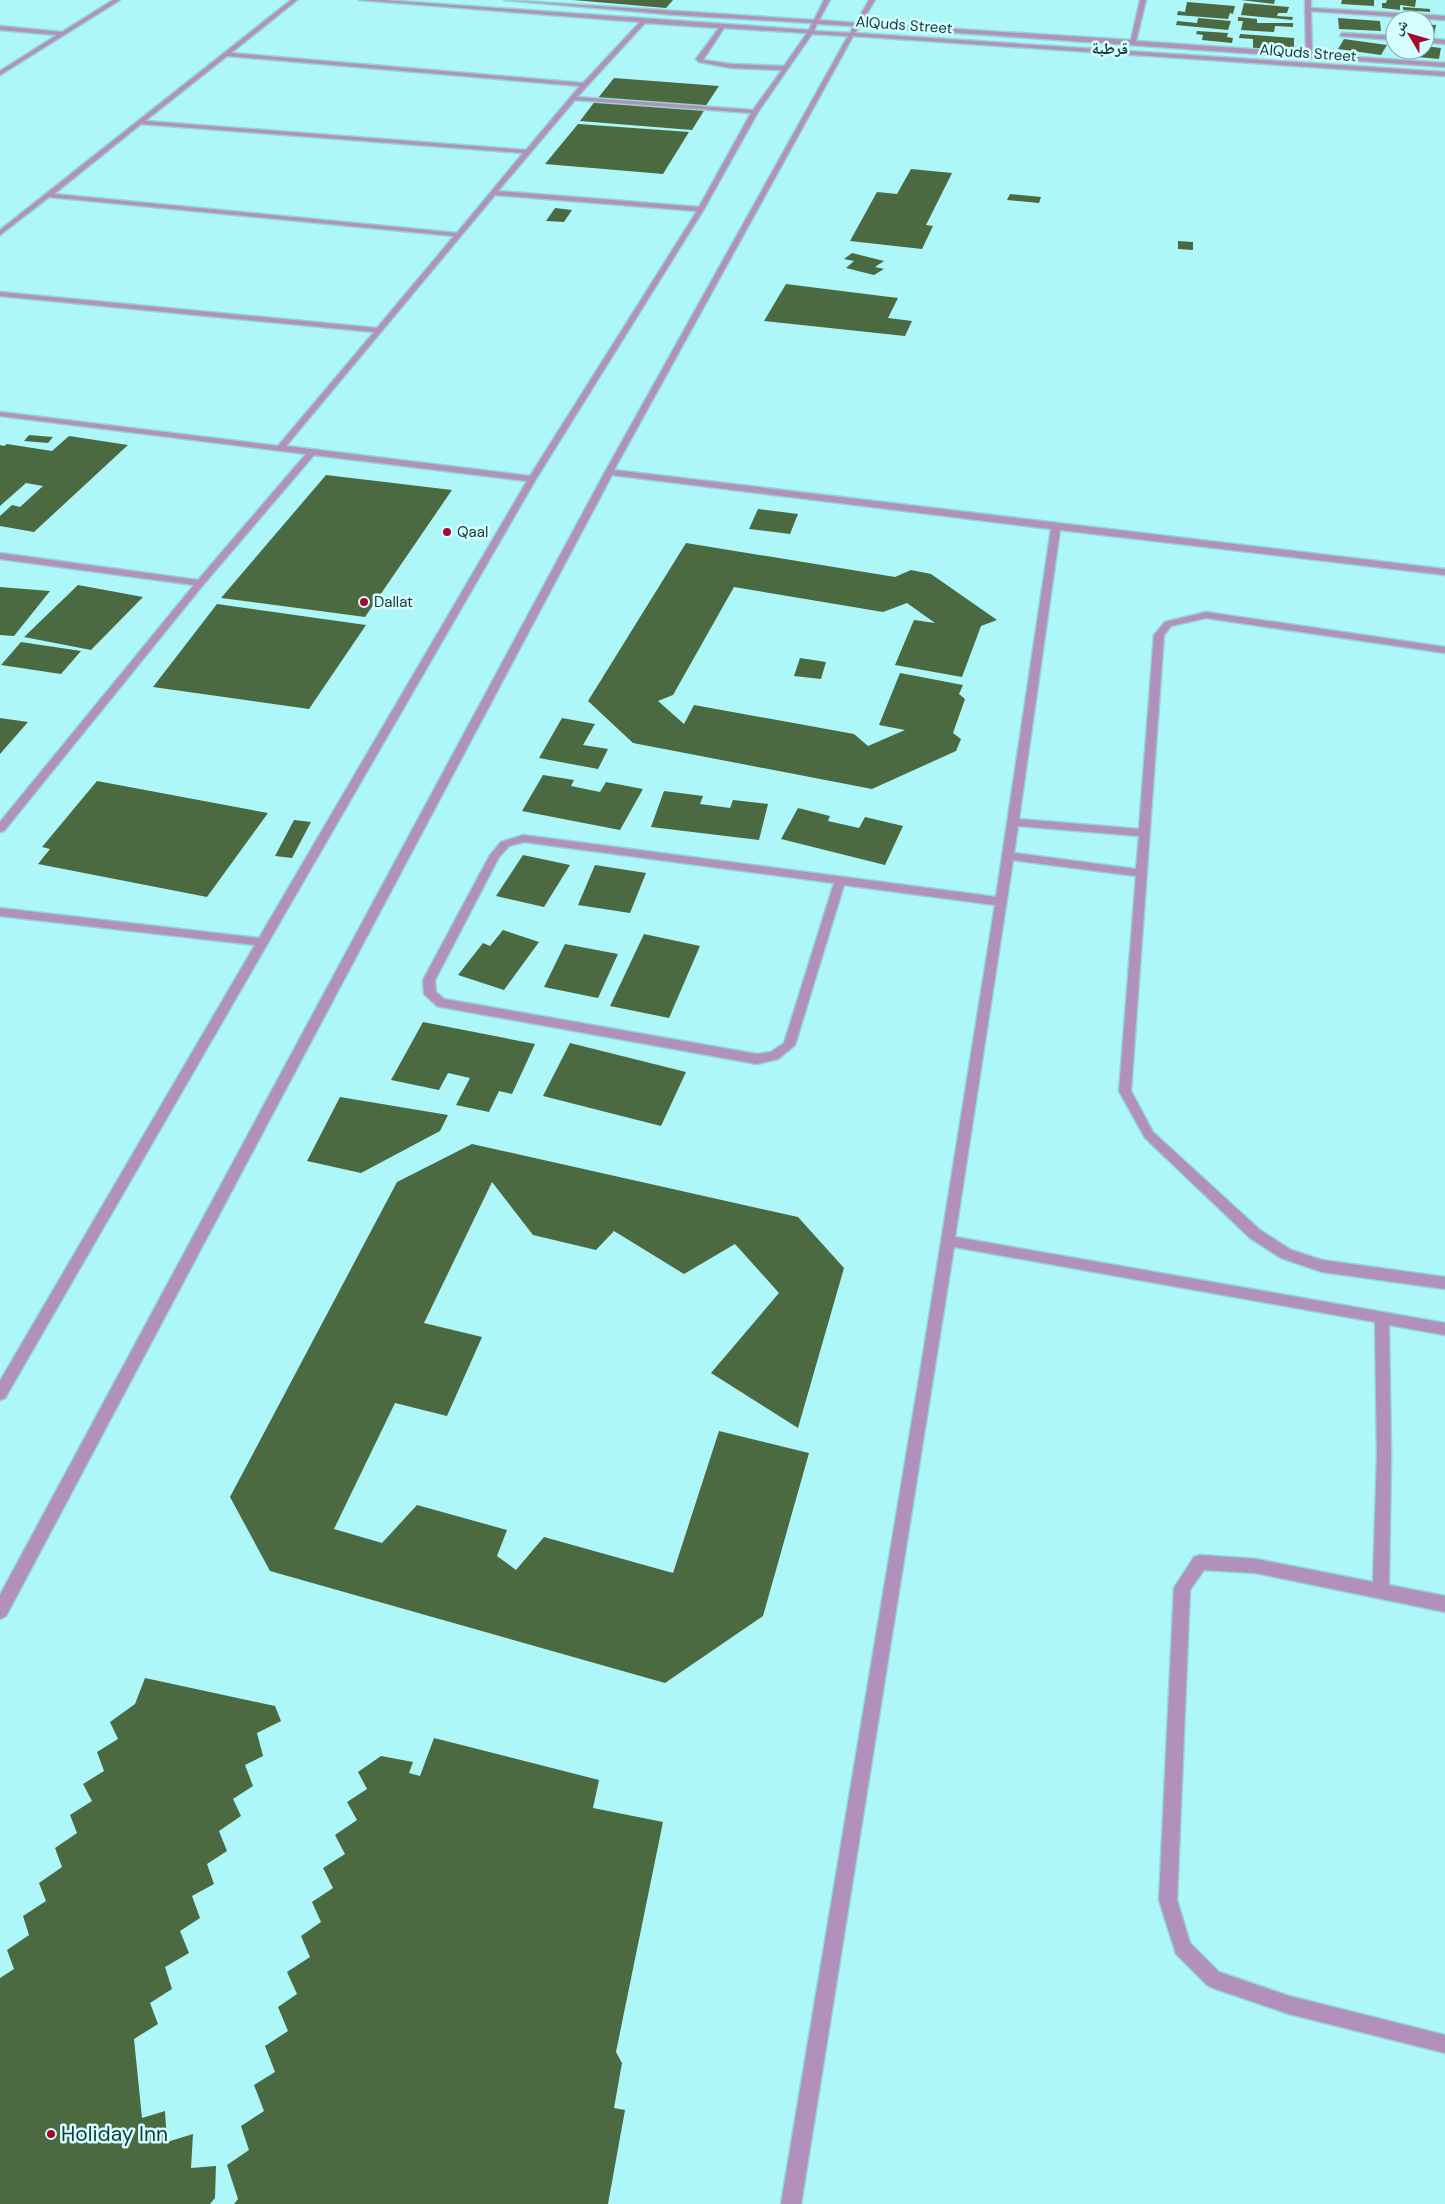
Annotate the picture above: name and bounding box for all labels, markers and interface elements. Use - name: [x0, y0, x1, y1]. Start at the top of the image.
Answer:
- north arrow: [1385, 10, 1435, 60]
- street label: AlQuds Street: [855, 12, 953, 38]
- text: ش: [1388, 15, 1412, 38]
- district label: قرطبة: [1092, 38, 1128, 59]
- street label: AlQuds Street: [1259, 40, 1357, 66]
- place label: Qaal: [457, 522, 488, 542]
- marker: Qaal: [441, 526, 453, 538]
- place label: Dallat: [374, 592, 413, 612]
- marker: Dallat: [358, 596, 370, 608]
- place label: Holiday Inn: [61, 2120, 168, 2148]
- marker: Holiday Inn: [45, 2128, 57, 2140]

